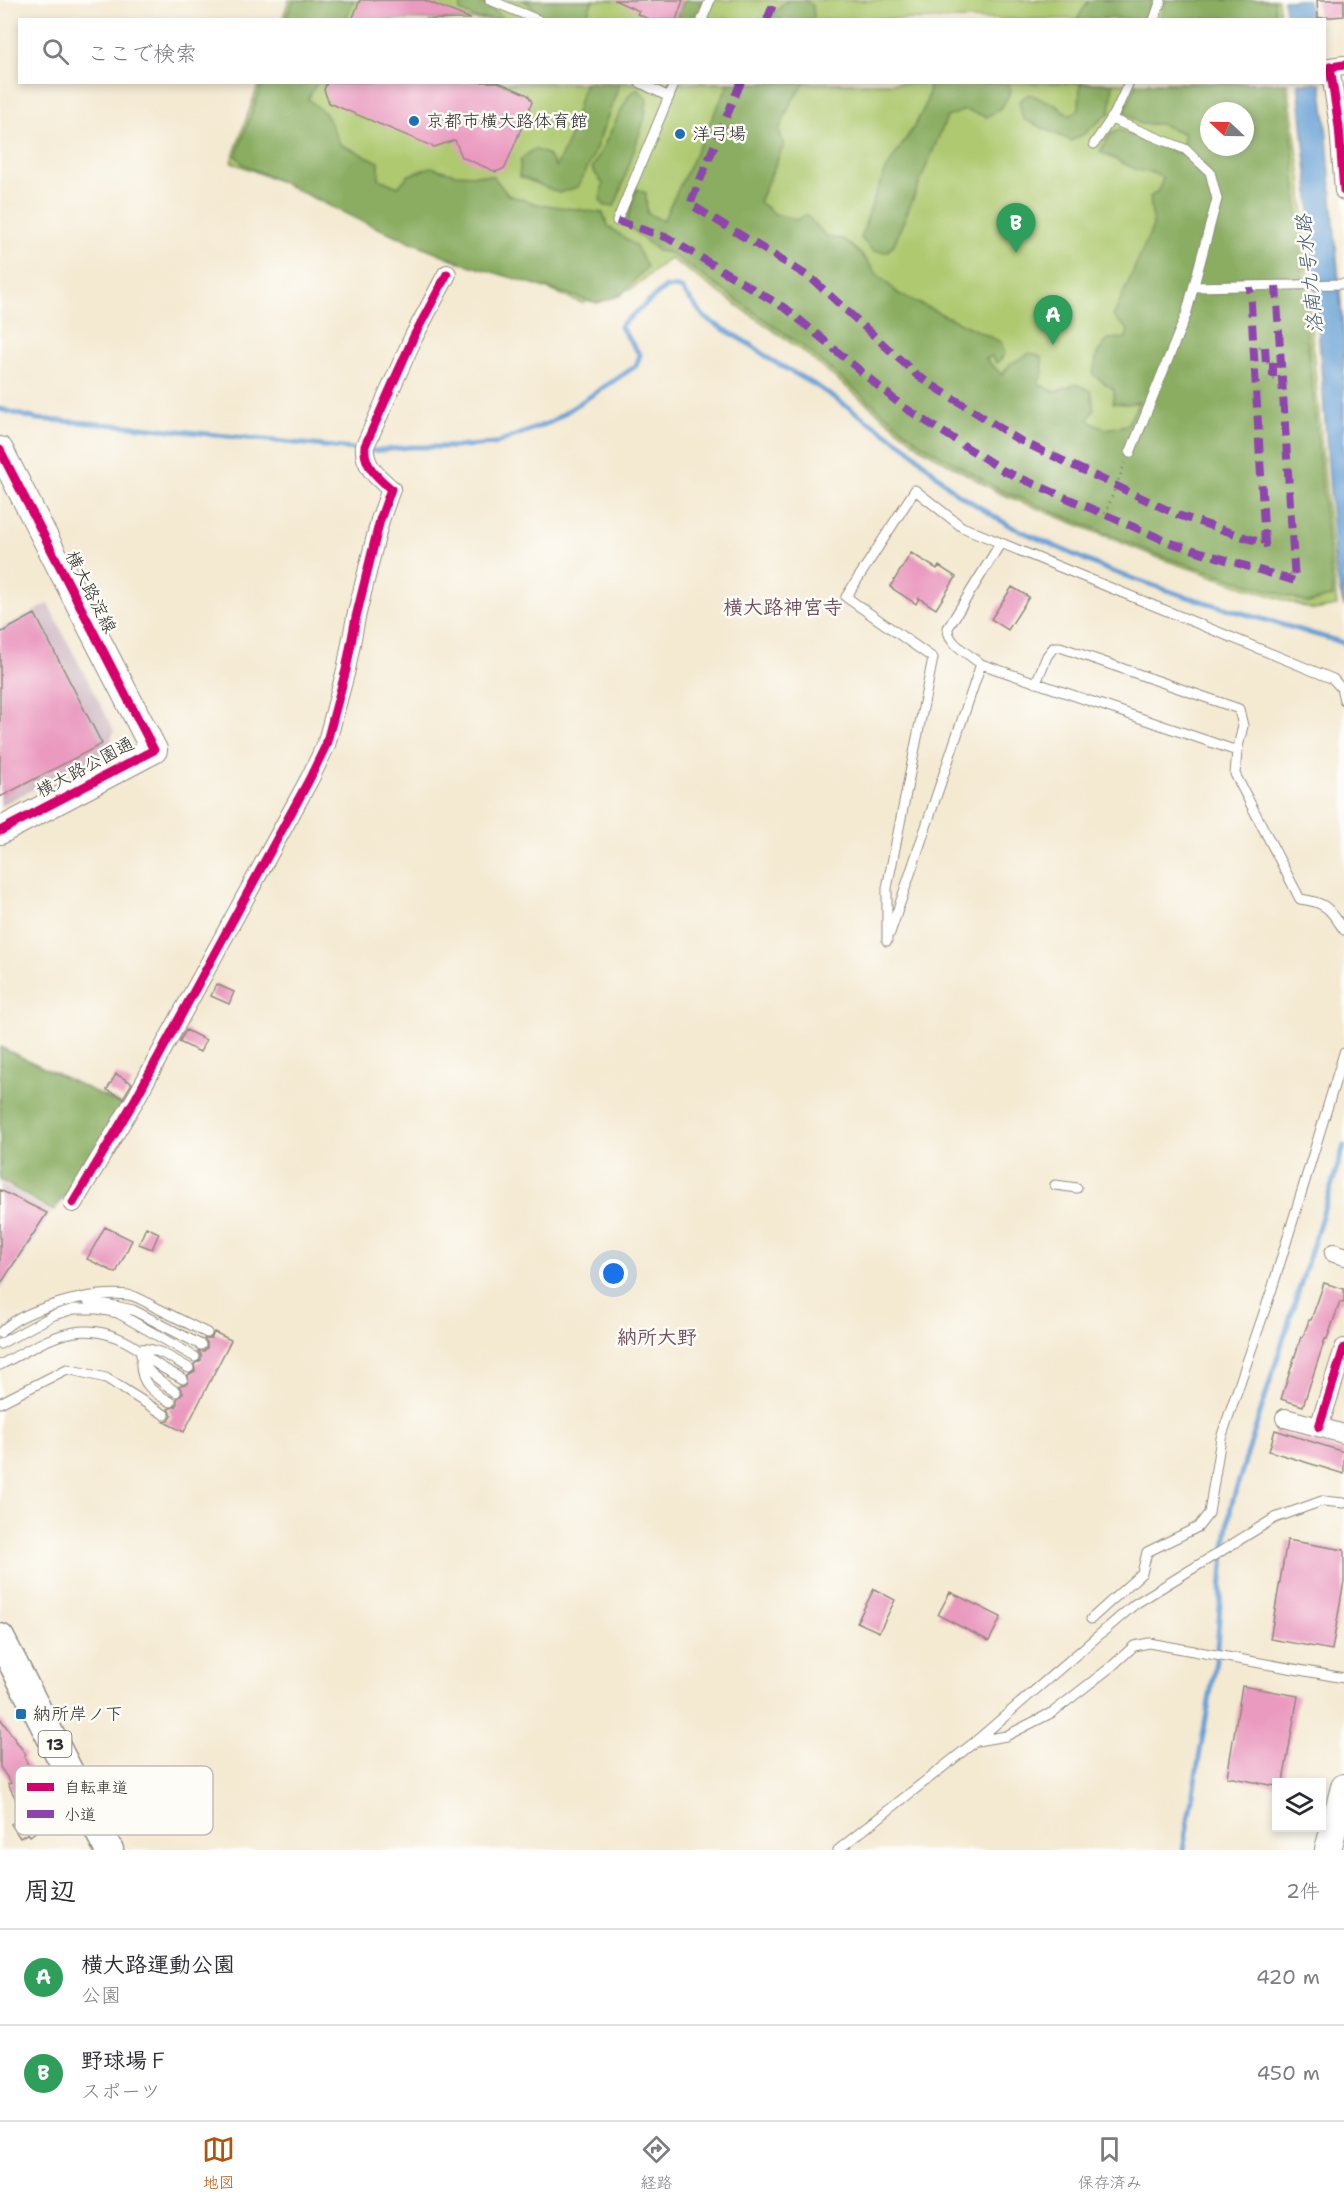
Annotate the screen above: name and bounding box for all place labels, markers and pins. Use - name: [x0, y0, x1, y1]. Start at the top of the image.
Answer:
- place label: 京都市横大路体育館: [426, 109, 588, 133]
- marker: 京都市横大路体育館: [407, 114, 421, 128]
- place label: 洋弓場: [692, 122, 746, 146]
- marker: 洋弓場: [673, 127, 687, 141]
- pin: B: [996, 204, 1036, 253]
- pin: A: [1034, 296, 1072, 345]
- place label: 納所岸ノ下: [33, 1702, 123, 1726]
- marker: 納所岸ノ下: [14, 1707, 28, 1721]

